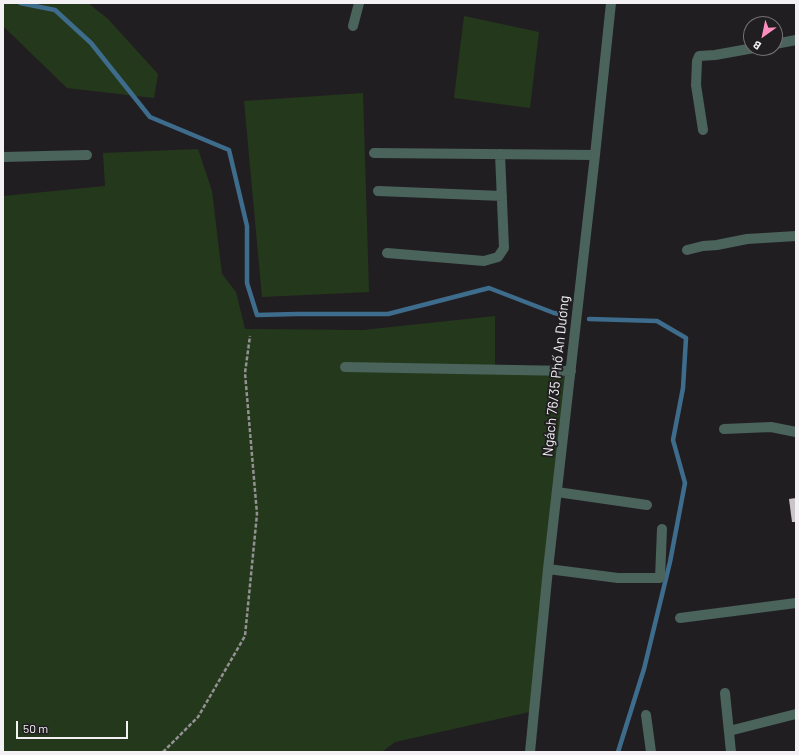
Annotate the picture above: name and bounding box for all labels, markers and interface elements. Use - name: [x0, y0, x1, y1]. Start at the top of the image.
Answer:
- north arrow: [743, 16, 783, 56]
- text: B: [750, 38, 763, 53]
- street label: Ngách 76/35 Phố An Dương: [539, 295, 573, 457]
- scale bar: [18, 713, 130, 739]
- text: 50 m: [23, 721, 48, 735]

